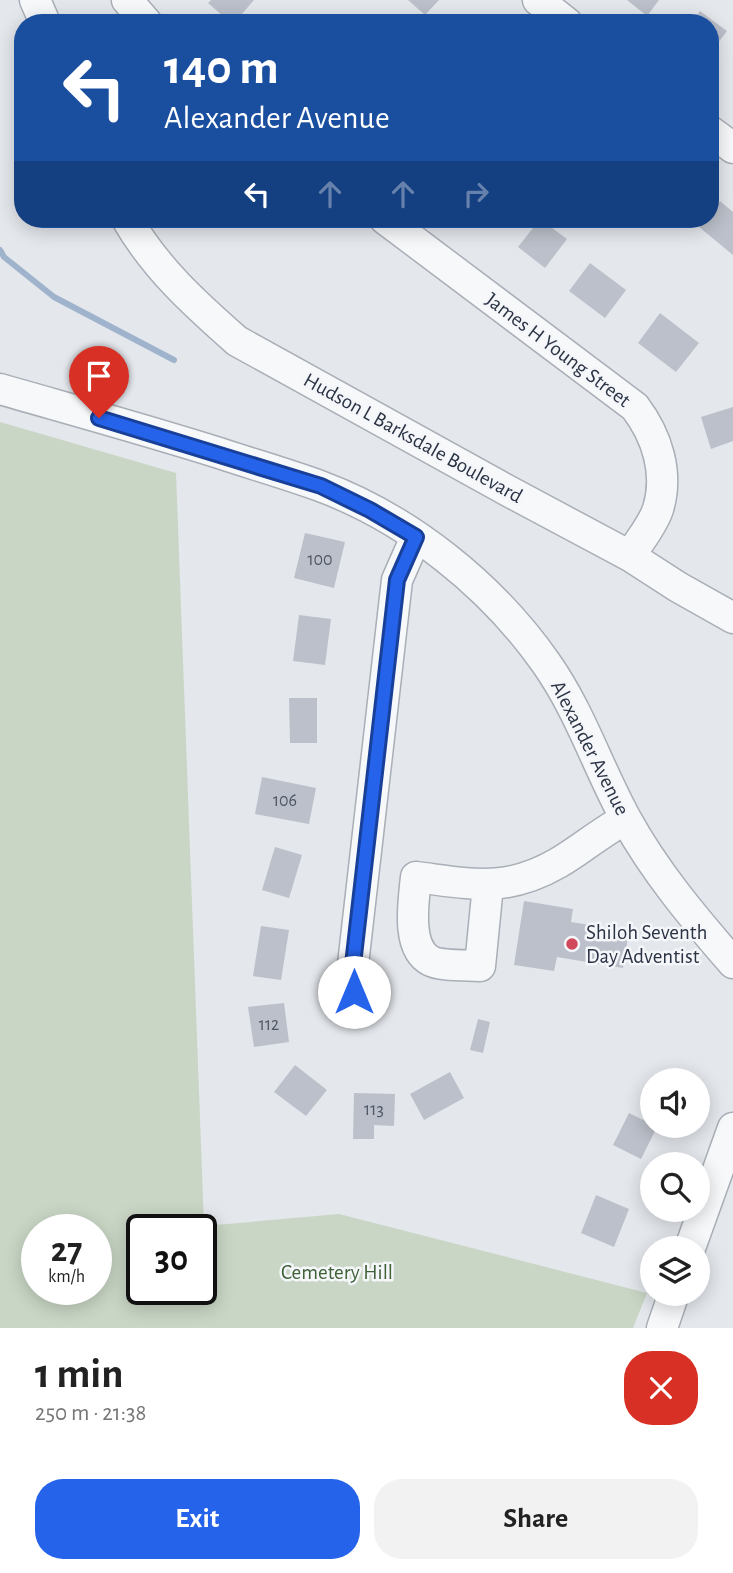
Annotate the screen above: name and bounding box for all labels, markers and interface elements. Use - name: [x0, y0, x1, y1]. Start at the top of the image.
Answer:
- icon: left: [49, 42, 140, 133]
- text: 140 m: [164, 44, 279, 93]
- text: Alexander Avenue: [164, 102, 390, 134]
- icon: left: [238, 175, 276, 213]
- icon: ahead: [311, 175, 349, 213]
- icon: ahead: [384, 175, 422, 213]
- icon: right: [457, 175, 495, 213]
- street label: James H Young Street: [482, 289, 635, 411]
- pin: [69, 346, 129, 418]
- icon: arrive: [80, 357, 118, 395]
- street label: Hudson L Barksdale Boulevard: [300, 369, 526, 507]
- house number: 100: [307, 551, 333, 569]
- street label: Alexander Avenue: [547, 677, 633, 819]
- house number: 106: [273, 792, 297, 810]
- place label: Shiloh Seventh Day Adventist: [586, 922, 708, 967]
- marker: Shiloh Seventh Day Adventist: [564, 936, 580, 952]
- position arrow: [317, 955, 391, 1029]
- house number: 112: [259, 1016, 279, 1034]
- map controls: [640, 1068, 710, 1306]
- button: sound: [640, 1068, 710, 1138]
- house number: 113: [364, 1101, 384, 1119]
- button: search: [640, 1152, 710, 1222]
- speed limit sign: 30: [126, 1214, 217, 1305]
- text: 27: [51, 1233, 82, 1268]
- button: layers: [640, 1236, 710, 1306]
- park label: Cemetery Hill: [281, 1262, 393, 1283]
- text: km/h: [48, 1268, 85, 1286]
- button: close: [624, 1351, 698, 1425]
- text: 1 min: [35, 1353, 124, 1395]
- text: 250 m · 21:38: [35, 1402, 146, 1425]
- button: Exit: [35, 1479, 360, 1559]
- button: Share: [374, 1479, 698, 1559]

